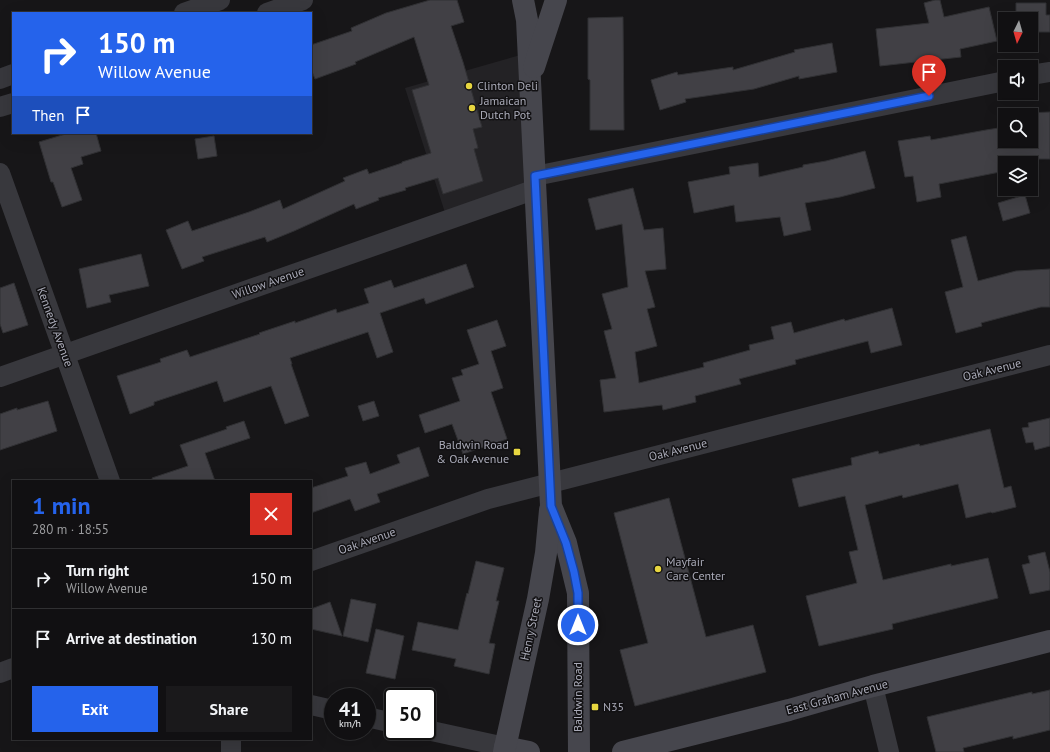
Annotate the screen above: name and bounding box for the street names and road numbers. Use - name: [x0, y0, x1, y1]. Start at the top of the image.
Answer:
- street label: Willow Avenue: [230, 263, 306, 302]
- street label: Kennedy Avenue: [34, 285, 77, 369]
- street label: Oak Avenue: [961, 355, 1023, 384]
- street label: Oak Avenue: [647, 435, 709, 464]
- street label: Oak Avenue: [336, 524, 398, 557]
- street label: Henry Street: [517, 596, 544, 662]
- street label: Baldwin Road: [570, 662, 585, 732]
- street label: East Graham Avenue: [784, 676, 889, 717]

